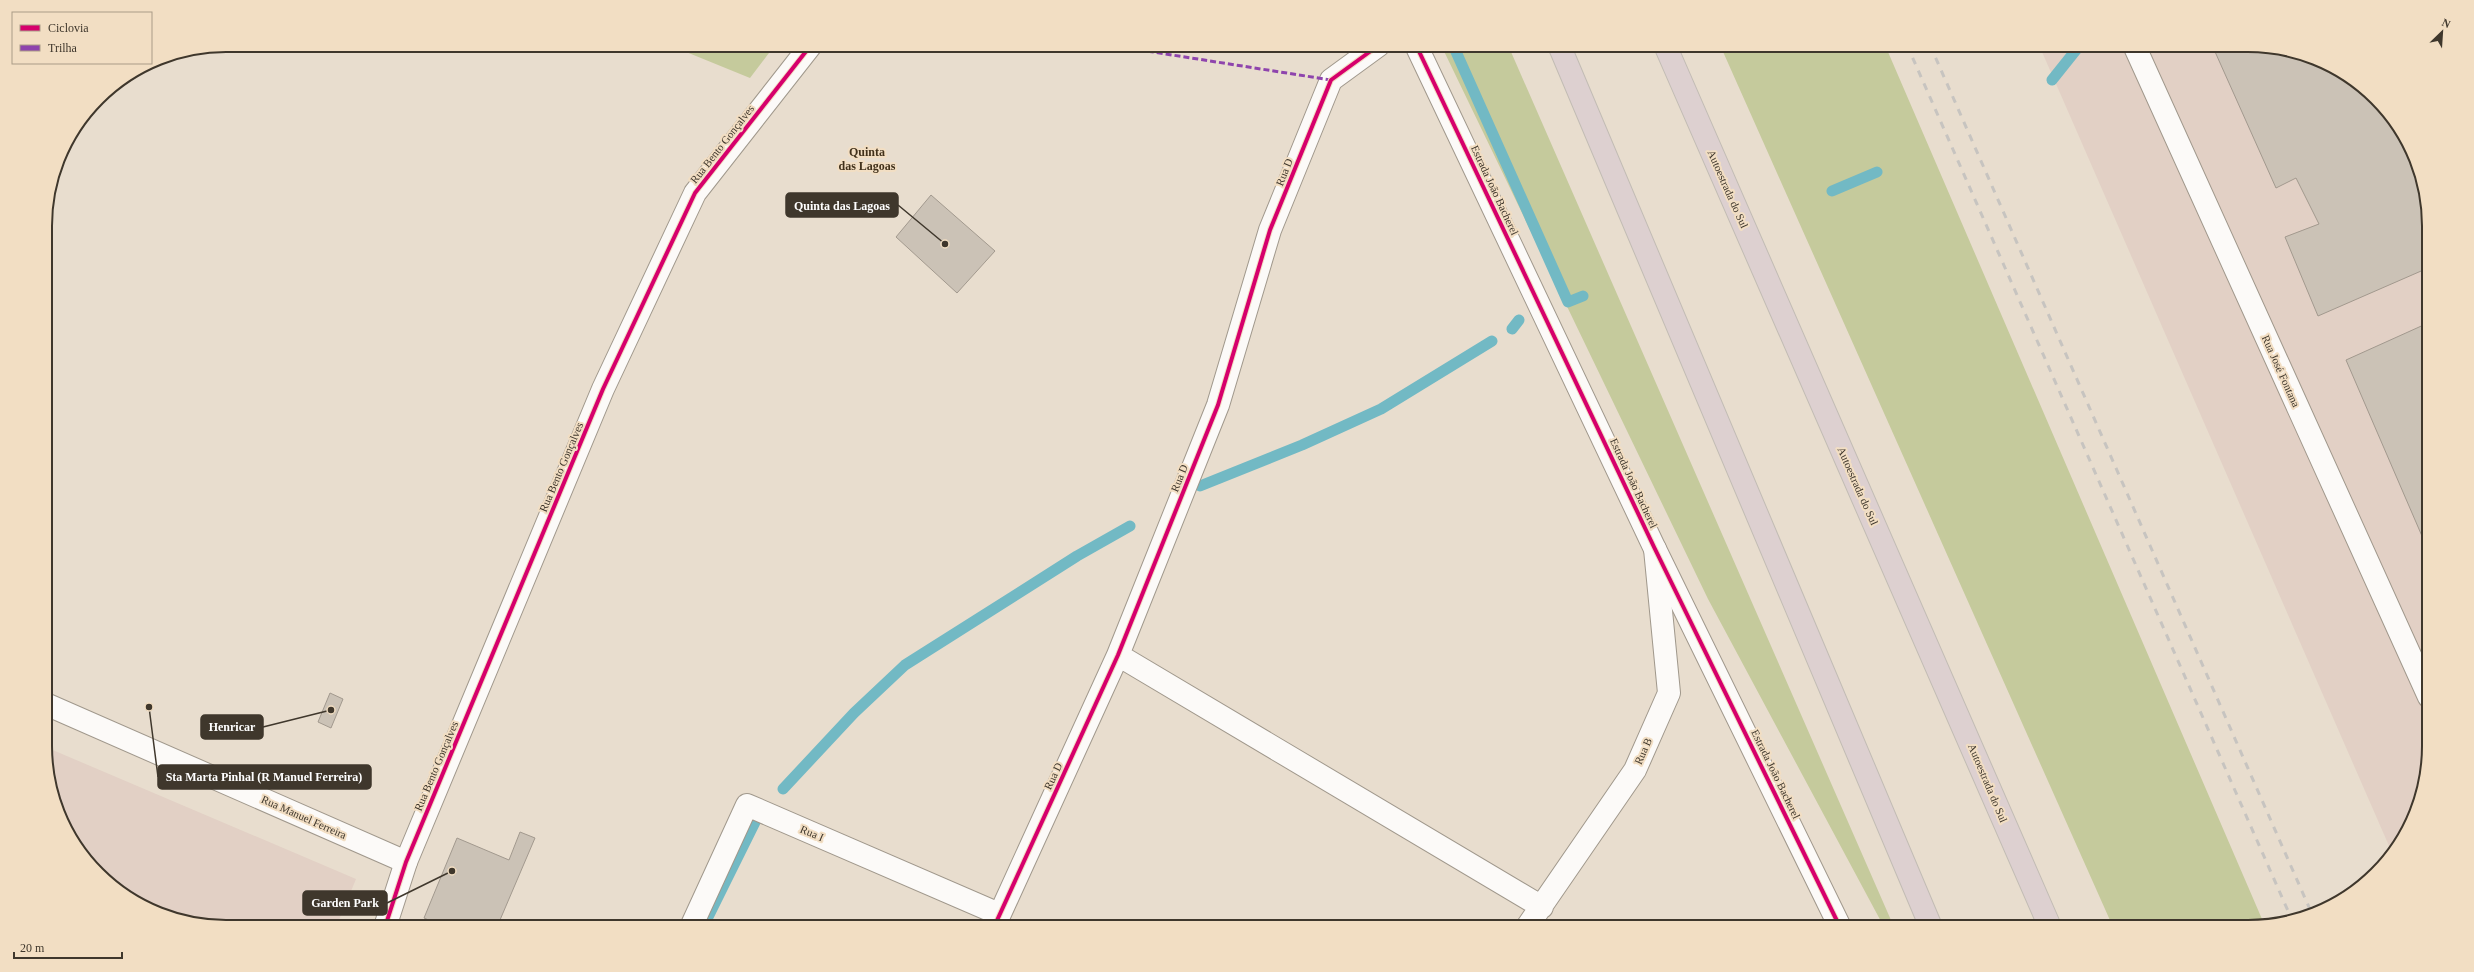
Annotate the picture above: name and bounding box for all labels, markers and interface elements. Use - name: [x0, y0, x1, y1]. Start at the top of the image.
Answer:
- legend: [12, 12, 152, 64]
- north arrow: [2422, 12, 2462, 52]
- text: N: [2440, 16, 2452, 30]
- text: Ciclovia: [48, 21, 89, 35]
- text: Trilha: [48, 41, 78, 55]
- street label: Rua Bento Gonçalves: [688, 103, 756, 185]
- street label: Estrada João Bacherel: [1469, 143, 1521, 237]
- district label: Quinta das Lagoas: [838, 145, 896, 173]
- street label: Autoestrada do Sul: [1705, 148, 1751, 230]
- street label: Rua D: [1273, 157, 1295, 187]
- callout: Quinta das Lagoas: [786, 193, 898, 217]
- text: Quinta das Lagoas: [794, 199, 890, 213]
- street label: Rua José Fontana: [2260, 333, 2302, 409]
- street label: Rua Bento Gonçalves: [537, 421, 585, 513]
- street label: Estrada João Bacherel: [1608, 436, 1660, 530]
- street label: Autoestrada do Sul: [1835, 445, 1881, 527]
- street label: Rua D: [1168, 463, 1190, 493]
- callout: Henricar: [201, 715, 263, 739]
- text: Henricar: [209, 720, 256, 734]
- street label: Rua Bento Gonçalves: [412, 720, 460, 812]
- street label: Estrada João Bacherel: [1749, 727, 1803, 821]
- street label: Rua B: [1632, 736, 1654, 766]
- street label: Autoestrada do Sul: [1966, 742, 2010, 824]
- street label: Rua D: [1042, 761, 1064, 791]
- callout: Sta Marta Pinhal (R Manuel Ferreira): [158, 765, 371, 789]
- text: Sta Marta Pinhal (R Manuel Ferreira): [166, 770, 362, 784]
- street label: Rua Manuel Ferreira: [260, 793, 348, 841]
- street label: Rua I: [799, 823, 826, 843]
- callout: Garden Park: [303, 891, 387, 915]
- text: Garden Park: [311, 896, 379, 910]
- scale bar: [14, 934, 122, 960]
- text: 20 m: [20, 941, 45, 955]

